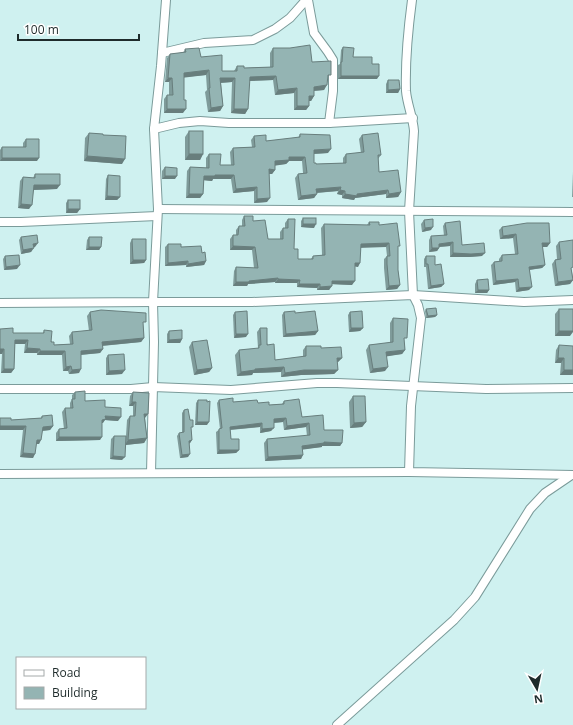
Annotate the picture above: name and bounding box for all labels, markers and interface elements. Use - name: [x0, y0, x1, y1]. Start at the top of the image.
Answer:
- scale bar: [18, 16, 139, 42]
- text: 100 m: [24, 21, 59, 38]
- legend: [16, 657, 146, 709]
- text: Road: [52, 664, 81, 681]
- north arrow: [517, 669, 557, 709]
- text: Building: [52, 684, 98, 701]
- text: N: [533, 691, 544, 707]

